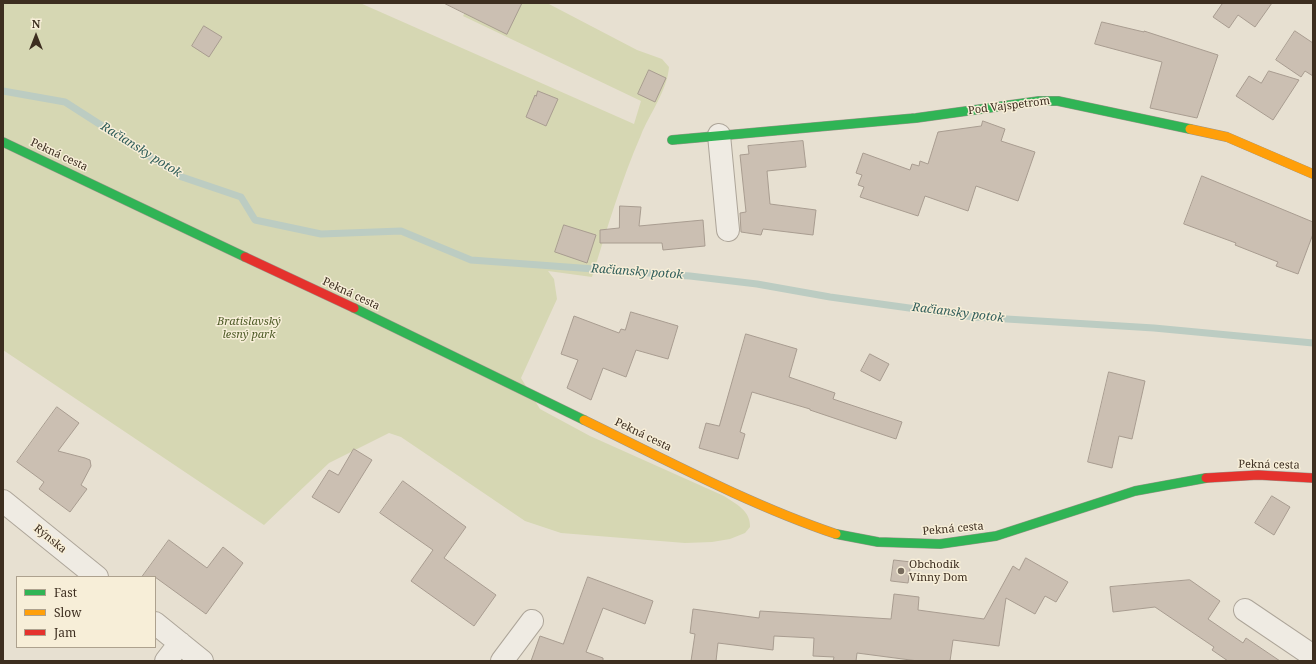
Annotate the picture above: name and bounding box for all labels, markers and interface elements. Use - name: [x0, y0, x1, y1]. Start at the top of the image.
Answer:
- north arrow: [16, 16, 56, 56]
- text: N: [32, 16, 40, 31]
- street label: Pod Vajspetrom: [967, 94, 1051, 118]
- water label: Račiansky potok: [98, 119, 184, 181]
- street label: Pekná cesta: [28, 136, 90, 174]
- water label: Račiansky potok: [590, 262, 684, 282]
- street label: Pekná cesta: [320, 275, 382, 313]
- water label: Račiansky potok: [911, 300, 1005, 326]
- park label: Bratislavský lesný park: [217, 315, 281, 341]
- street label: Pekná cesta: [612, 416, 674, 454]
- street label: Pekná cesta: [1238, 458, 1300, 472]
- street label: Pekná cesta: [922, 520, 984, 538]
- street label: Rýnska: [31, 522, 69, 556]
- place label: Obchodík Vínny Dom: [909, 558, 968, 584]
- marker: Obchodík Vínny Dom: [896, 566, 906, 576]
- legend: [16, 576, 156, 648]
- text: Fast: [54, 584, 77, 601]
- text: Slow: [54, 604, 82, 621]
- text: Jam: [54, 624, 76, 641]

